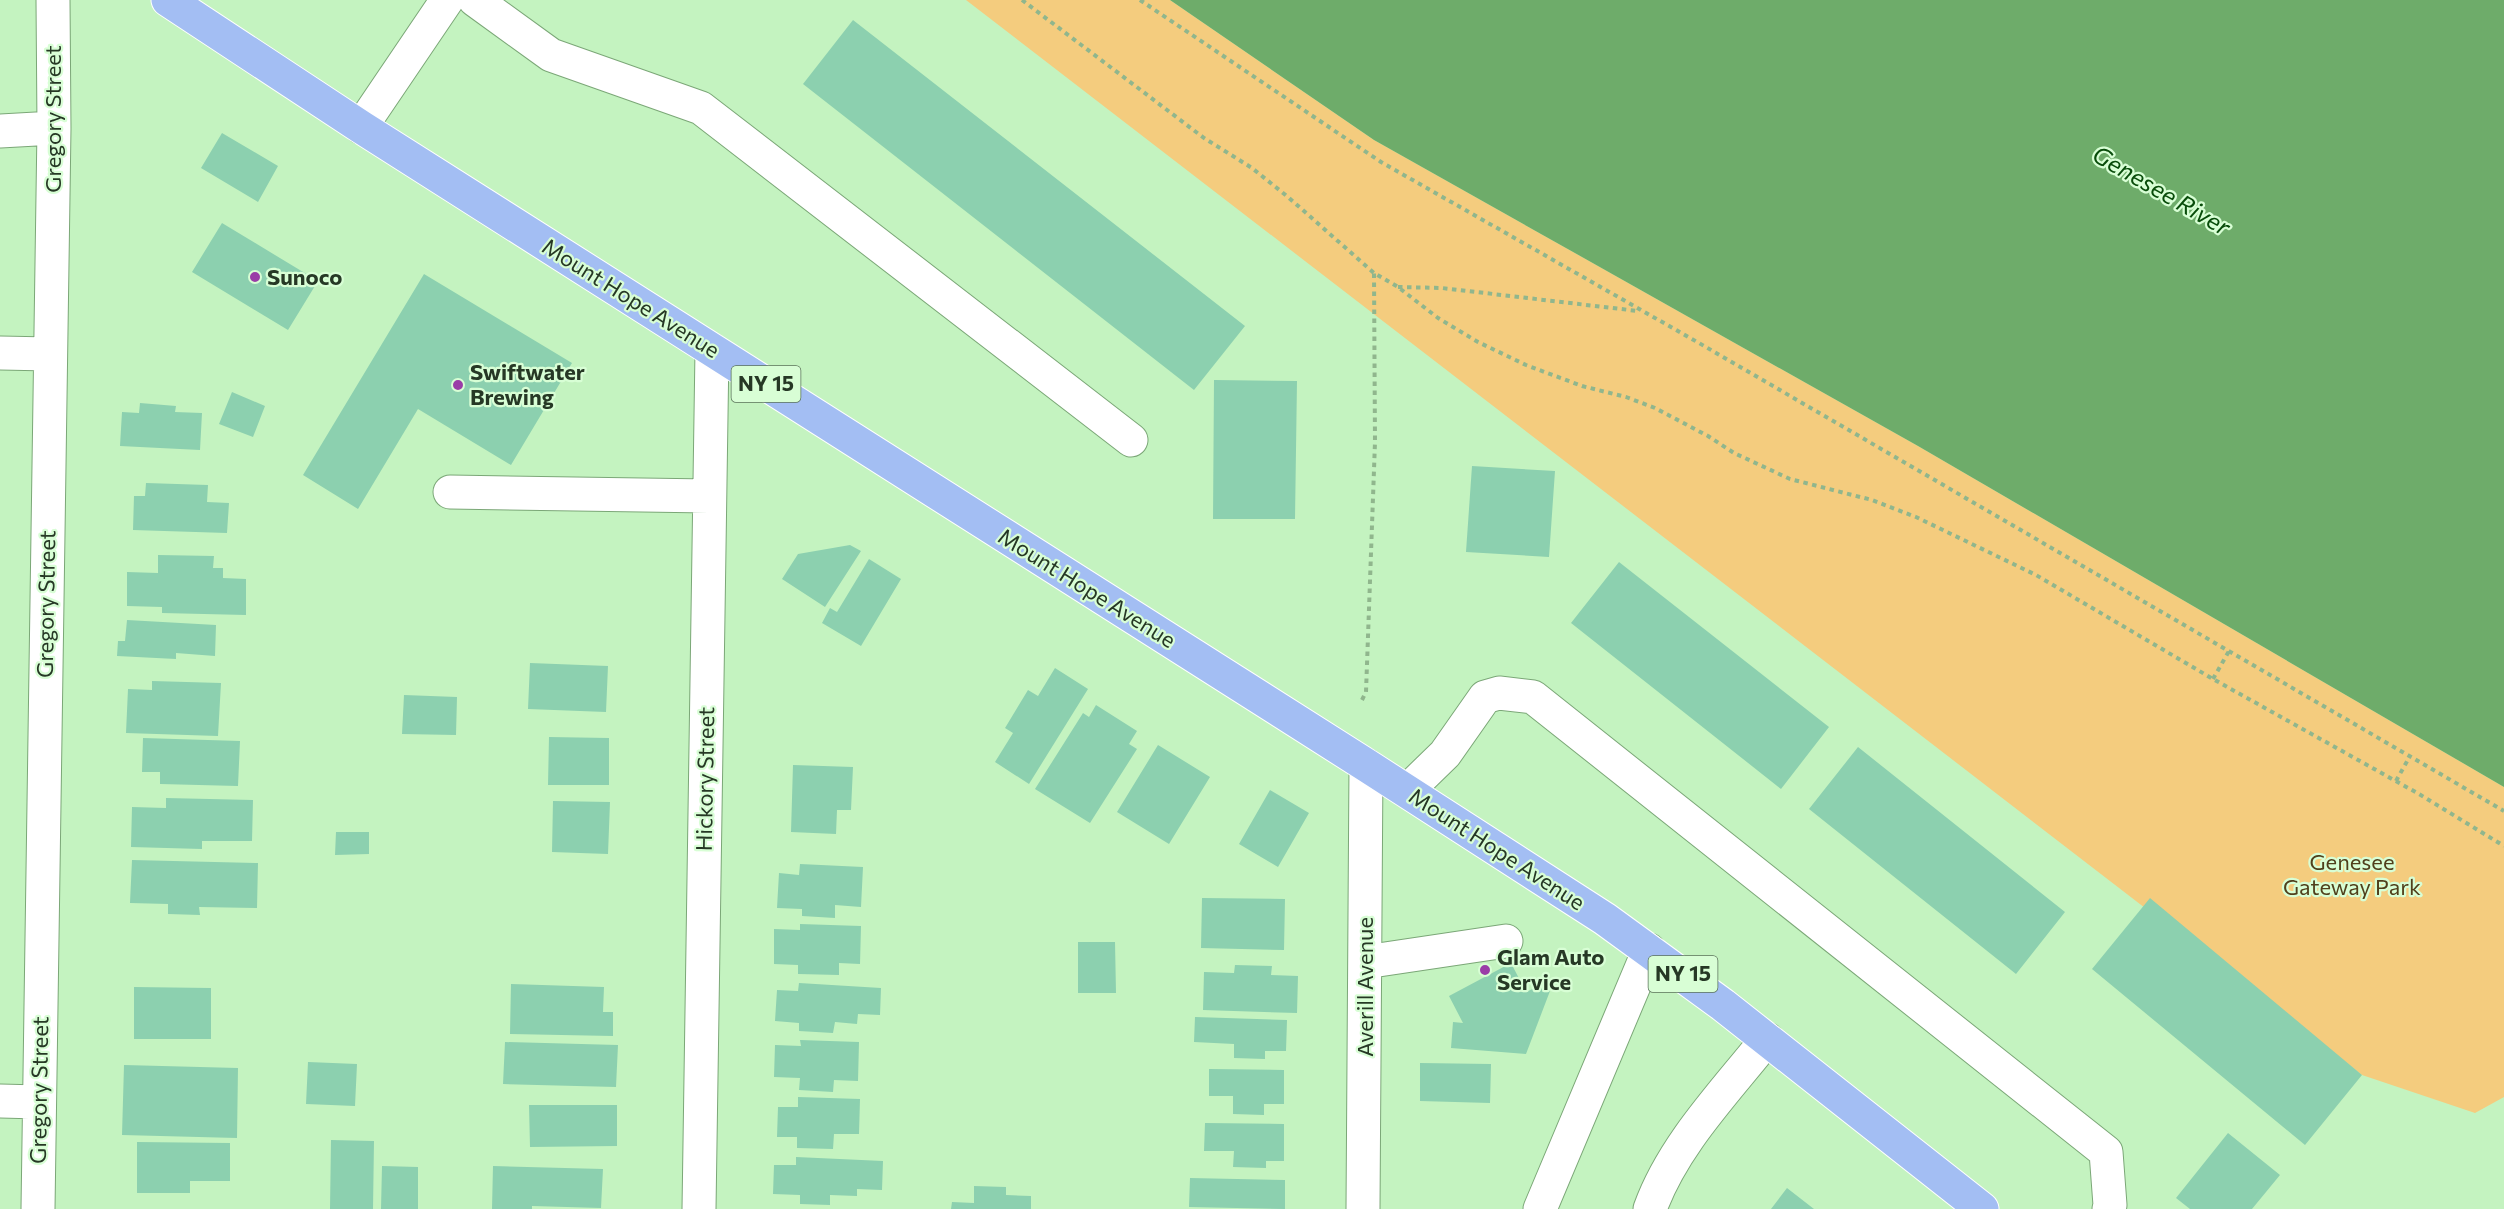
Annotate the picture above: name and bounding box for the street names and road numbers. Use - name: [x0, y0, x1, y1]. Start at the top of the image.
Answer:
- street label: Gregory Street: [39, 45, 66, 193]
- street label: Mount Hope Avenue: [538, 232, 725, 363]
- road number: NY 15: [732, 366, 801, 402]
- street label: Mount Hope Avenue: [994, 522, 1181, 653]
- street label: Gregory Street: [31, 530, 60, 678]
- street label: Hickory Street: [690, 707, 719, 851]
- street label: Mount Hope Avenue: [1404, 782, 1590, 915]
- street label: Averill Avenue: [1351, 917, 1378, 1057]
- road number: NY 15: [1648, 956, 1718, 992]
- street label: Gregory Street: [24, 1016, 53, 1164]

